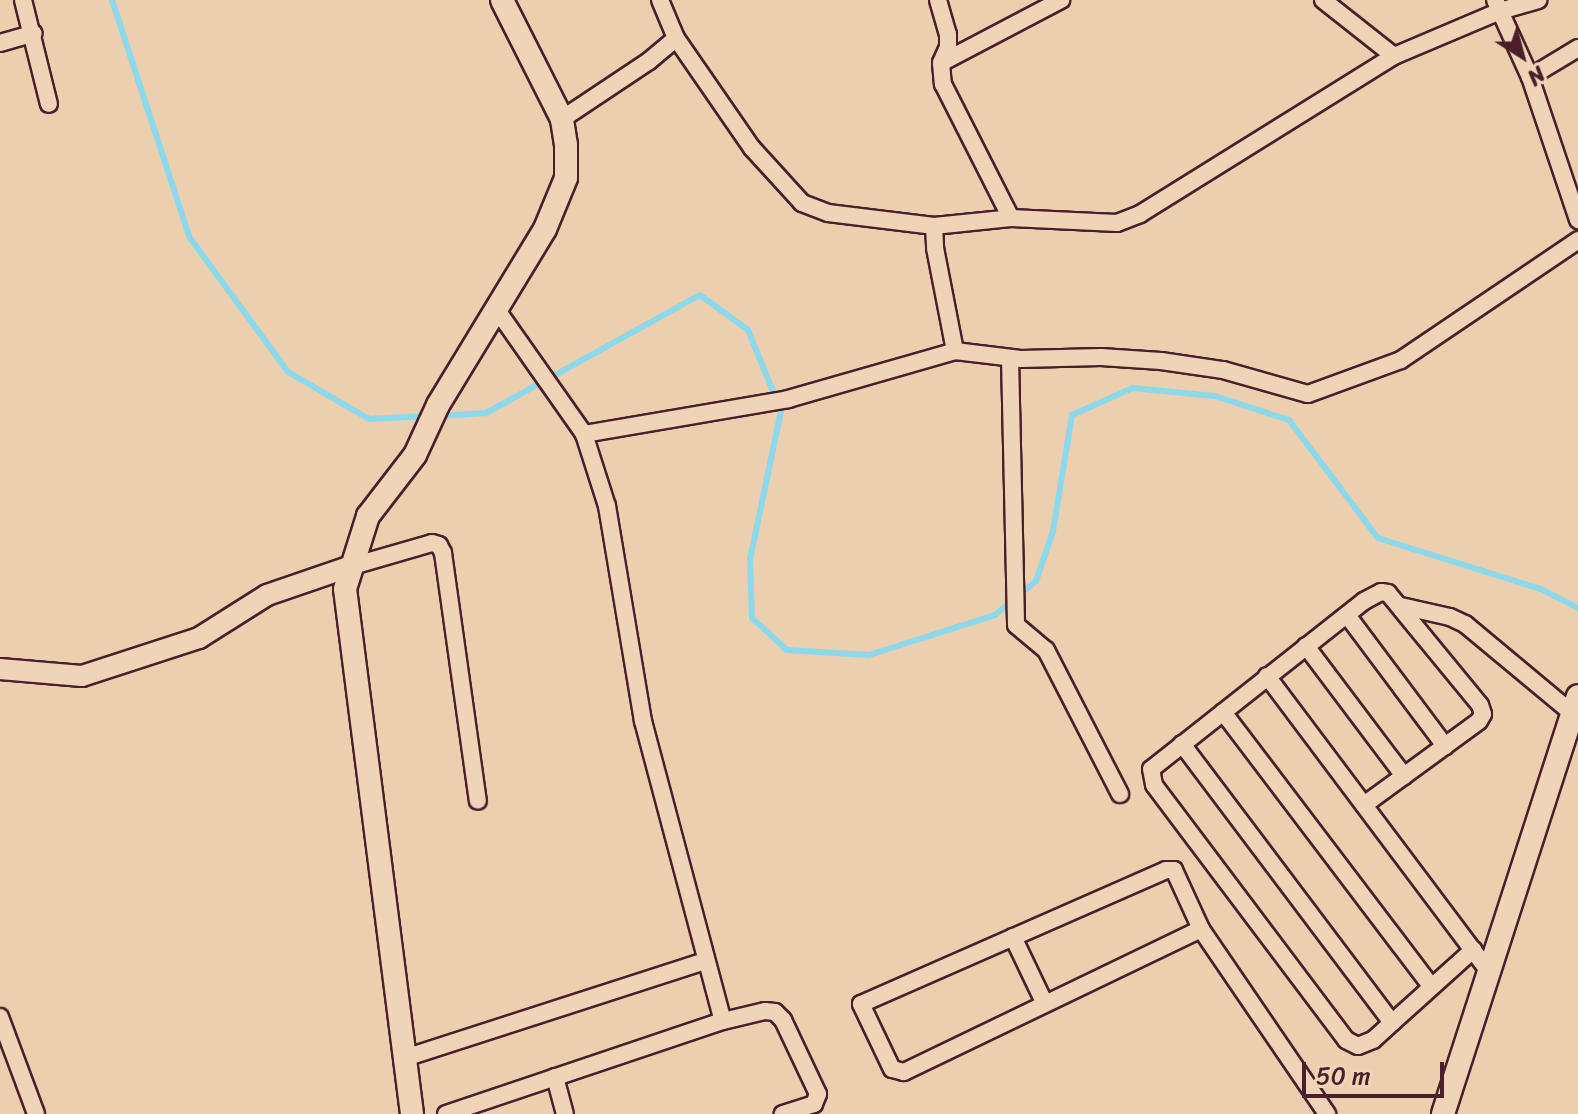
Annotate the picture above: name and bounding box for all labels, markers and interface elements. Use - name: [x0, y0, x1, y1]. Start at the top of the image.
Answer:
- north arrow: [1482, 16, 1562, 96]
- text: N: [1519, 56, 1554, 96]
- scale bar: [1306, 1046, 1448, 1096]
- text: 50 m: [1316, 1055, 1371, 1097]

